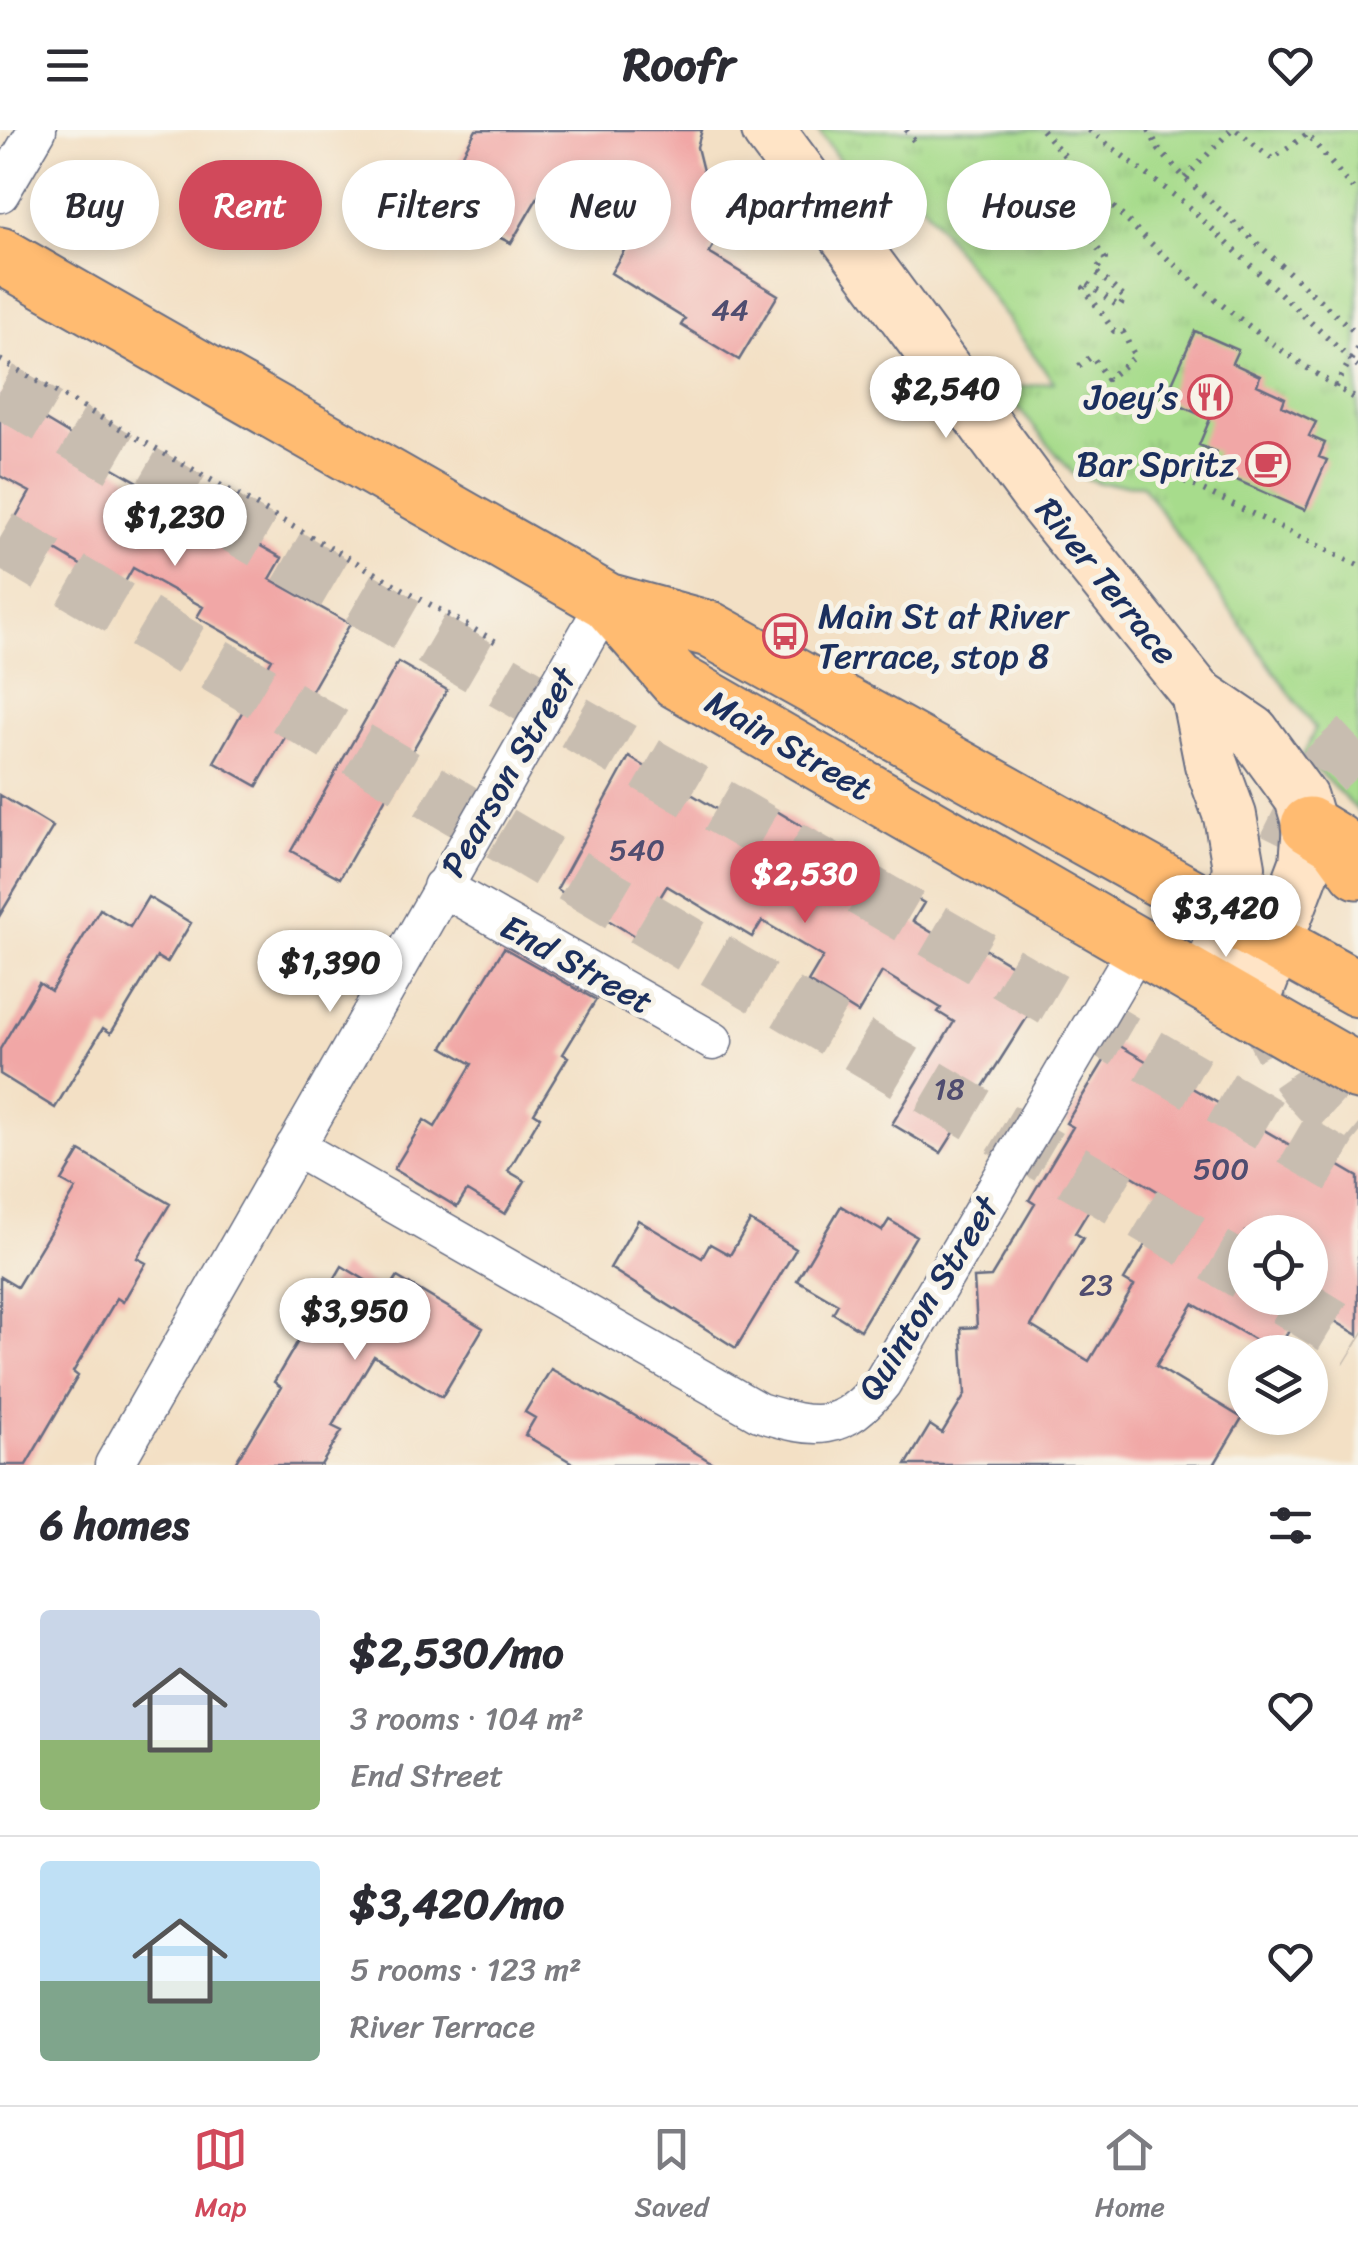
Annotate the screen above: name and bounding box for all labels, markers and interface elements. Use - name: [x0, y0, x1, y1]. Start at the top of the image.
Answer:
- text: Roofr: [623, 25, 735, 105]
- icon: menu: [40, 38, 95, 93]
- icon: heart: [1263, 38, 1318, 93]
- chip: Buy: [30, 160, 159, 250]
- chip: Rent: [179, 160, 322, 250]
- chip: Filters: [342, 160, 515, 250]
- chip: New: [535, 160, 671, 250]
- chip: Apartment: [691, 160, 927, 250]
- chip: House: [947, 160, 1111, 250]
- house number: 44: [711, 283, 749, 337]
- pin: $2,540: [865, 356, 1027, 441]
- text: $2,540: [892, 360, 1000, 417]
- place label: Joey’s: [1083, 366, 1178, 428]
- restaurant icon: Joey’s: [1187, 374, 1233, 420]
- place label: Bar Spritz: [1077, 433, 1237, 495]
- cafe icon: Bar Spritz: [1245, 441, 1291, 487]
- street label: River Terrace: [1019, 483, 1195, 679]
- pin: $1,230: [94, 484, 256, 569]
- text: $1,230: [125, 488, 225, 545]
- place label: Main St at River Terrace, stop 8: [818, 585, 1071, 687]
- bus stop icon: Main St at River Terrace, stop 8: [762, 613, 808, 659]
- street label: Pearson Street: [423, 653, 594, 889]
- street label: Main Street: [693, 672, 885, 818]
- house number: 540: [609, 823, 665, 877]
- pin: $2,530: [724, 841, 886, 926]
- text: $2,530: [752, 845, 858, 902]
- pin: $3,420: [1145, 875, 1307, 960]
- text: $3,420: [1173, 879, 1279, 936]
- street label: End Street: [489, 896, 665, 1032]
- pin: $1,390: [249, 930, 411, 1015]
- text: $1,390: [279, 934, 381, 991]
- house number: 18: [934, 1062, 964, 1116]
- house number: 500: [1193, 1142, 1249, 1196]
- street label: Quinton Street: [840, 1181, 1017, 1413]
- map controls: [1228, 1215, 1328, 1435]
- button: locate: [1228, 1215, 1328, 1315]
- house number: 23: [1079, 1258, 1113, 1312]
- pin: $3,950: [274, 1278, 436, 1363]
- text: $3,950: [301, 1282, 409, 1339]
- button: layers: [1228, 1335, 1328, 1435]
- text: 6 homes: [40, 1488, 189, 1562]
- icon: filters: [1263, 1498, 1318, 1553]
- text: $2,530/mo: [350, 1616, 564, 1690]
- icon: home: [120, 1650, 240, 1770]
- icon: heart: [1263, 1683, 1318, 1738]
- text: 3 rooms · 104 m²: [350, 1690, 584, 1747]
- text: End Street: [350, 1747, 503, 1804]
- text: $3,420/mo: [350, 1867, 564, 1941]
- icon: home: [120, 1901, 240, 2021]
- icon: heart: [1263, 1934, 1318, 1989]
- text: 5 rooms · 123 m²: [350, 1941, 582, 1998]
- text: River Terrace: [350, 1998, 535, 2055]
- tab: Map: [193, 2122, 248, 2231]
- tab: Saved: [635, 2122, 708, 2231]
- tab: Home: [1095, 2122, 1165, 2231]

